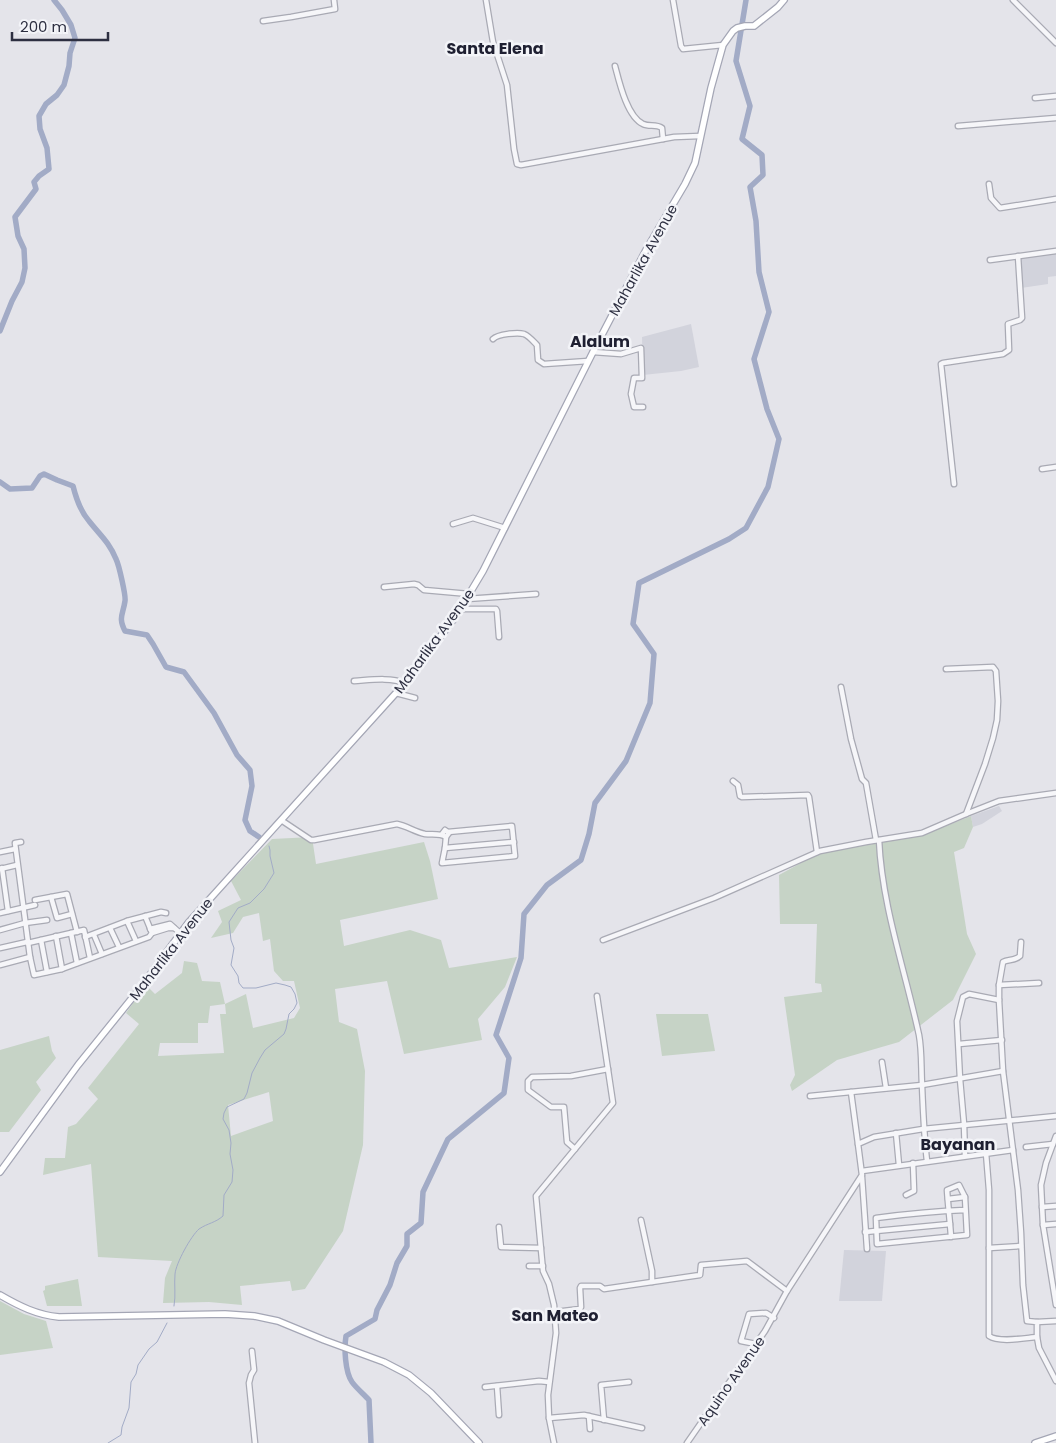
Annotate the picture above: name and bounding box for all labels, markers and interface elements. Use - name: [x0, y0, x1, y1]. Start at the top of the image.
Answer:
- scale bar: [12, 10, 109, 42]
- text: 200 m: [20, 16, 67, 37]
- district label: Santa Elena: [446, 37, 544, 60]
- street label: Maharlika Avenue: [604, 200, 682, 320]
- district label: Alalum: [570, 330, 630, 353]
- street label: Maharlika Avenue: [389, 584, 479, 697]
- street label: Maharlika Avenue: [125, 893, 218, 1004]
- district label: Bayanan: [921, 1133, 995, 1156]
- district label: San Mateo: [512, 1304, 598, 1327]
- street label: Aquino Avenue: [693, 1332, 770, 1430]

